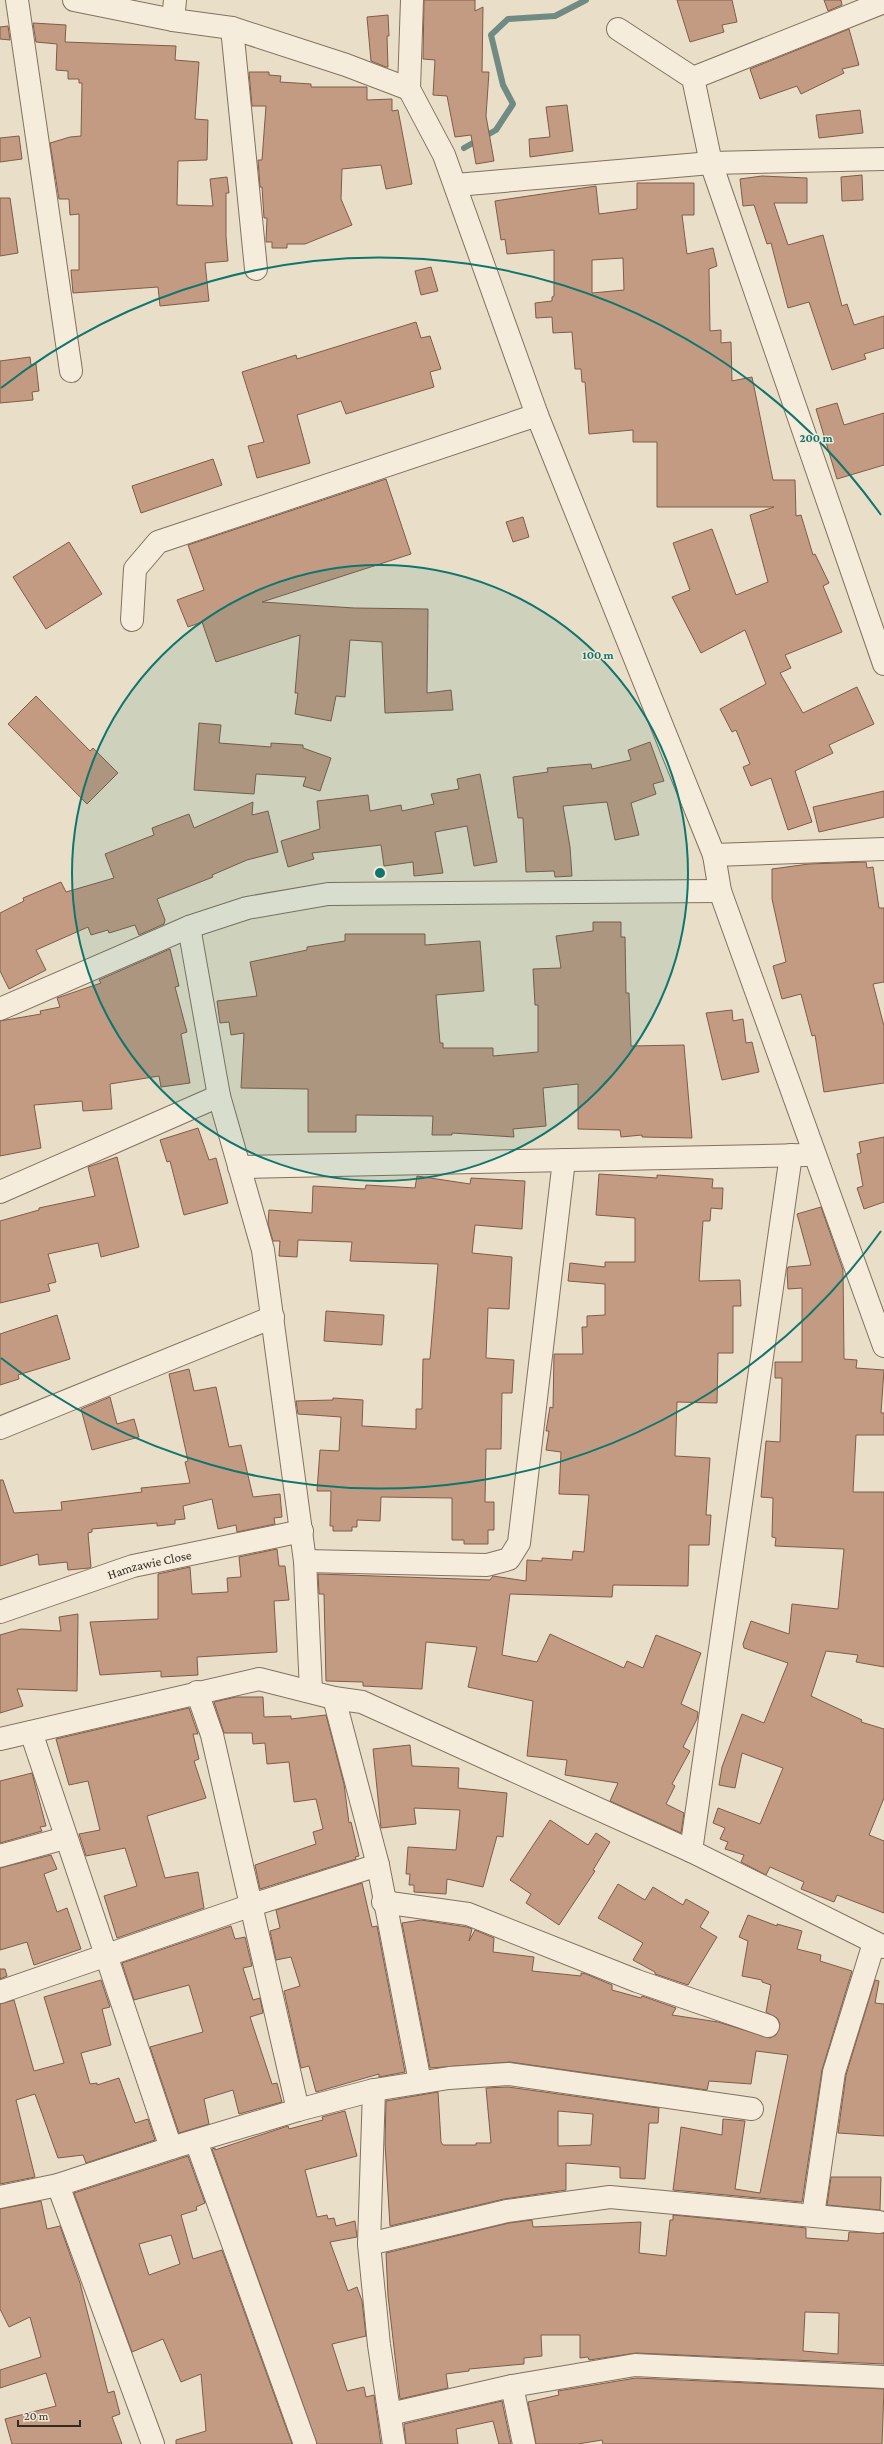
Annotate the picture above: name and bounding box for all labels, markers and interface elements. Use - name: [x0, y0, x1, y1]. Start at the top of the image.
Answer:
- text: 200 m: [799, 431, 833, 445]
- text: 100 m: [582, 648, 615, 662]
- centre of rings: [373, 866, 387, 880]
- street label: Hamzawie Close: [105, 1547, 193, 1582]
- scale bar: [18, 2402, 80, 2428]
- text: 20 m: [24, 2409, 49, 2423]

